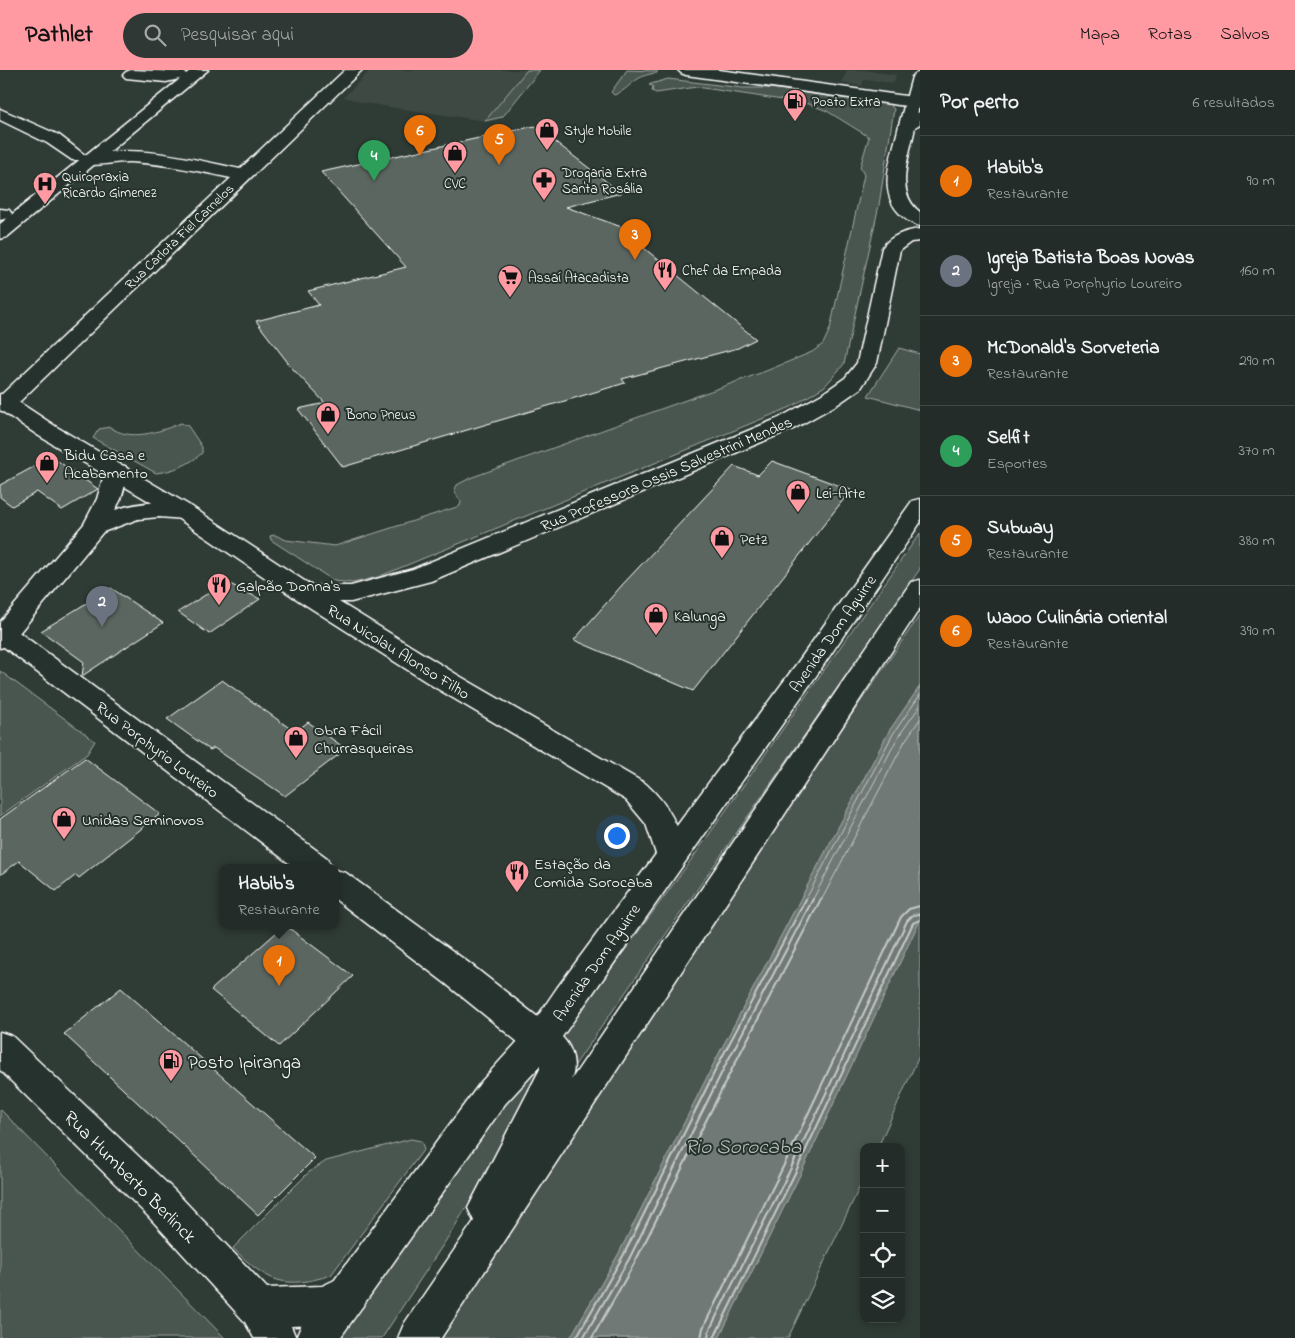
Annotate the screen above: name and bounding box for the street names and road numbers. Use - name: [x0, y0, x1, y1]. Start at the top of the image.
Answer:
- street label: Rua Carlota Fiel Carnelos: [121, 179, 239, 295]
- street label: Rua Professora Ossis Salvestrini Mendes: [537, 411, 796, 539]
- street label: Avenida Dom Aguirre: [784, 570, 884, 698]
- street label: Rua Nicolau Alonso Filho: [322, 599, 474, 707]
- street label: Rua Porphyrio Loureiro: [90, 696, 223, 805]
- street label: Avenida Dom Aguirre: [548, 899, 648, 1027]
- street label: Rua Humberto Berlinck: [57, 1105, 202, 1251]

